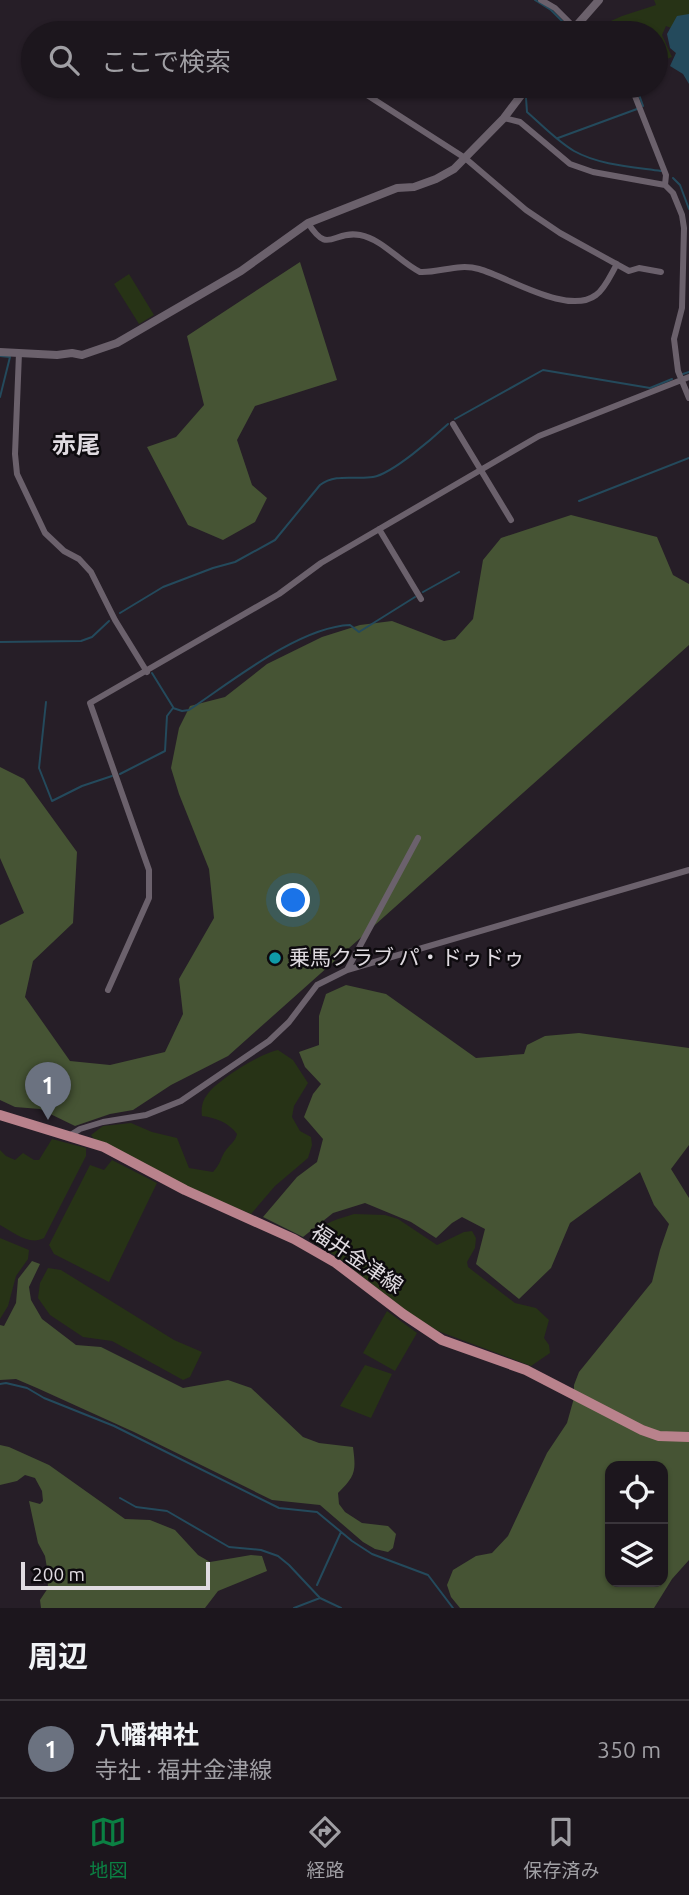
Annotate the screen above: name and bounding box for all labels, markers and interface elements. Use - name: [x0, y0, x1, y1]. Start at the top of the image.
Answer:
- search box: [21, 21, 668, 98]
- icon: search: [45, 41, 83, 79]
- text: ここで検索: [101, 47, 231, 76]
- district label: 赤尾: [52, 431, 100, 458]
- your location: [276, 883, 310, 917]
- place label: 乗馬クラブ パ・ドゥドゥ: [289, 945, 525, 969]
- marker: 乗馬クラブ パ・ドゥドゥ: [267, 950, 283, 966]
- pin: 1: [25, 1062, 71, 1120]
- street label: 福井金津線: [307, 1219, 408, 1297]
- map controls: [605, 1461, 668, 1587]
- button: locate: [605, 1461, 668, 1524]
- button: layers: [605, 1524, 668, 1587]
- scale bar: [21, 1559, 210, 1591]
- text: 200 m: [32, 1563, 85, 1585]
- text: 周辺: [28, 1639, 88, 1673]
- text: 八幡神社: [95, 1720, 199, 1749]
- text: 1: [45, 1737, 57, 1762]
- text: 350 m: [597, 1737, 661, 1762]
- text: 寺社 · 福井金津線: [95, 1757, 272, 1782]
- tab: 地図: [89, 1813, 128, 1882]
- tab: 経路: [306, 1813, 345, 1882]
- tab: 保存済み: [523, 1813, 600, 1882]

